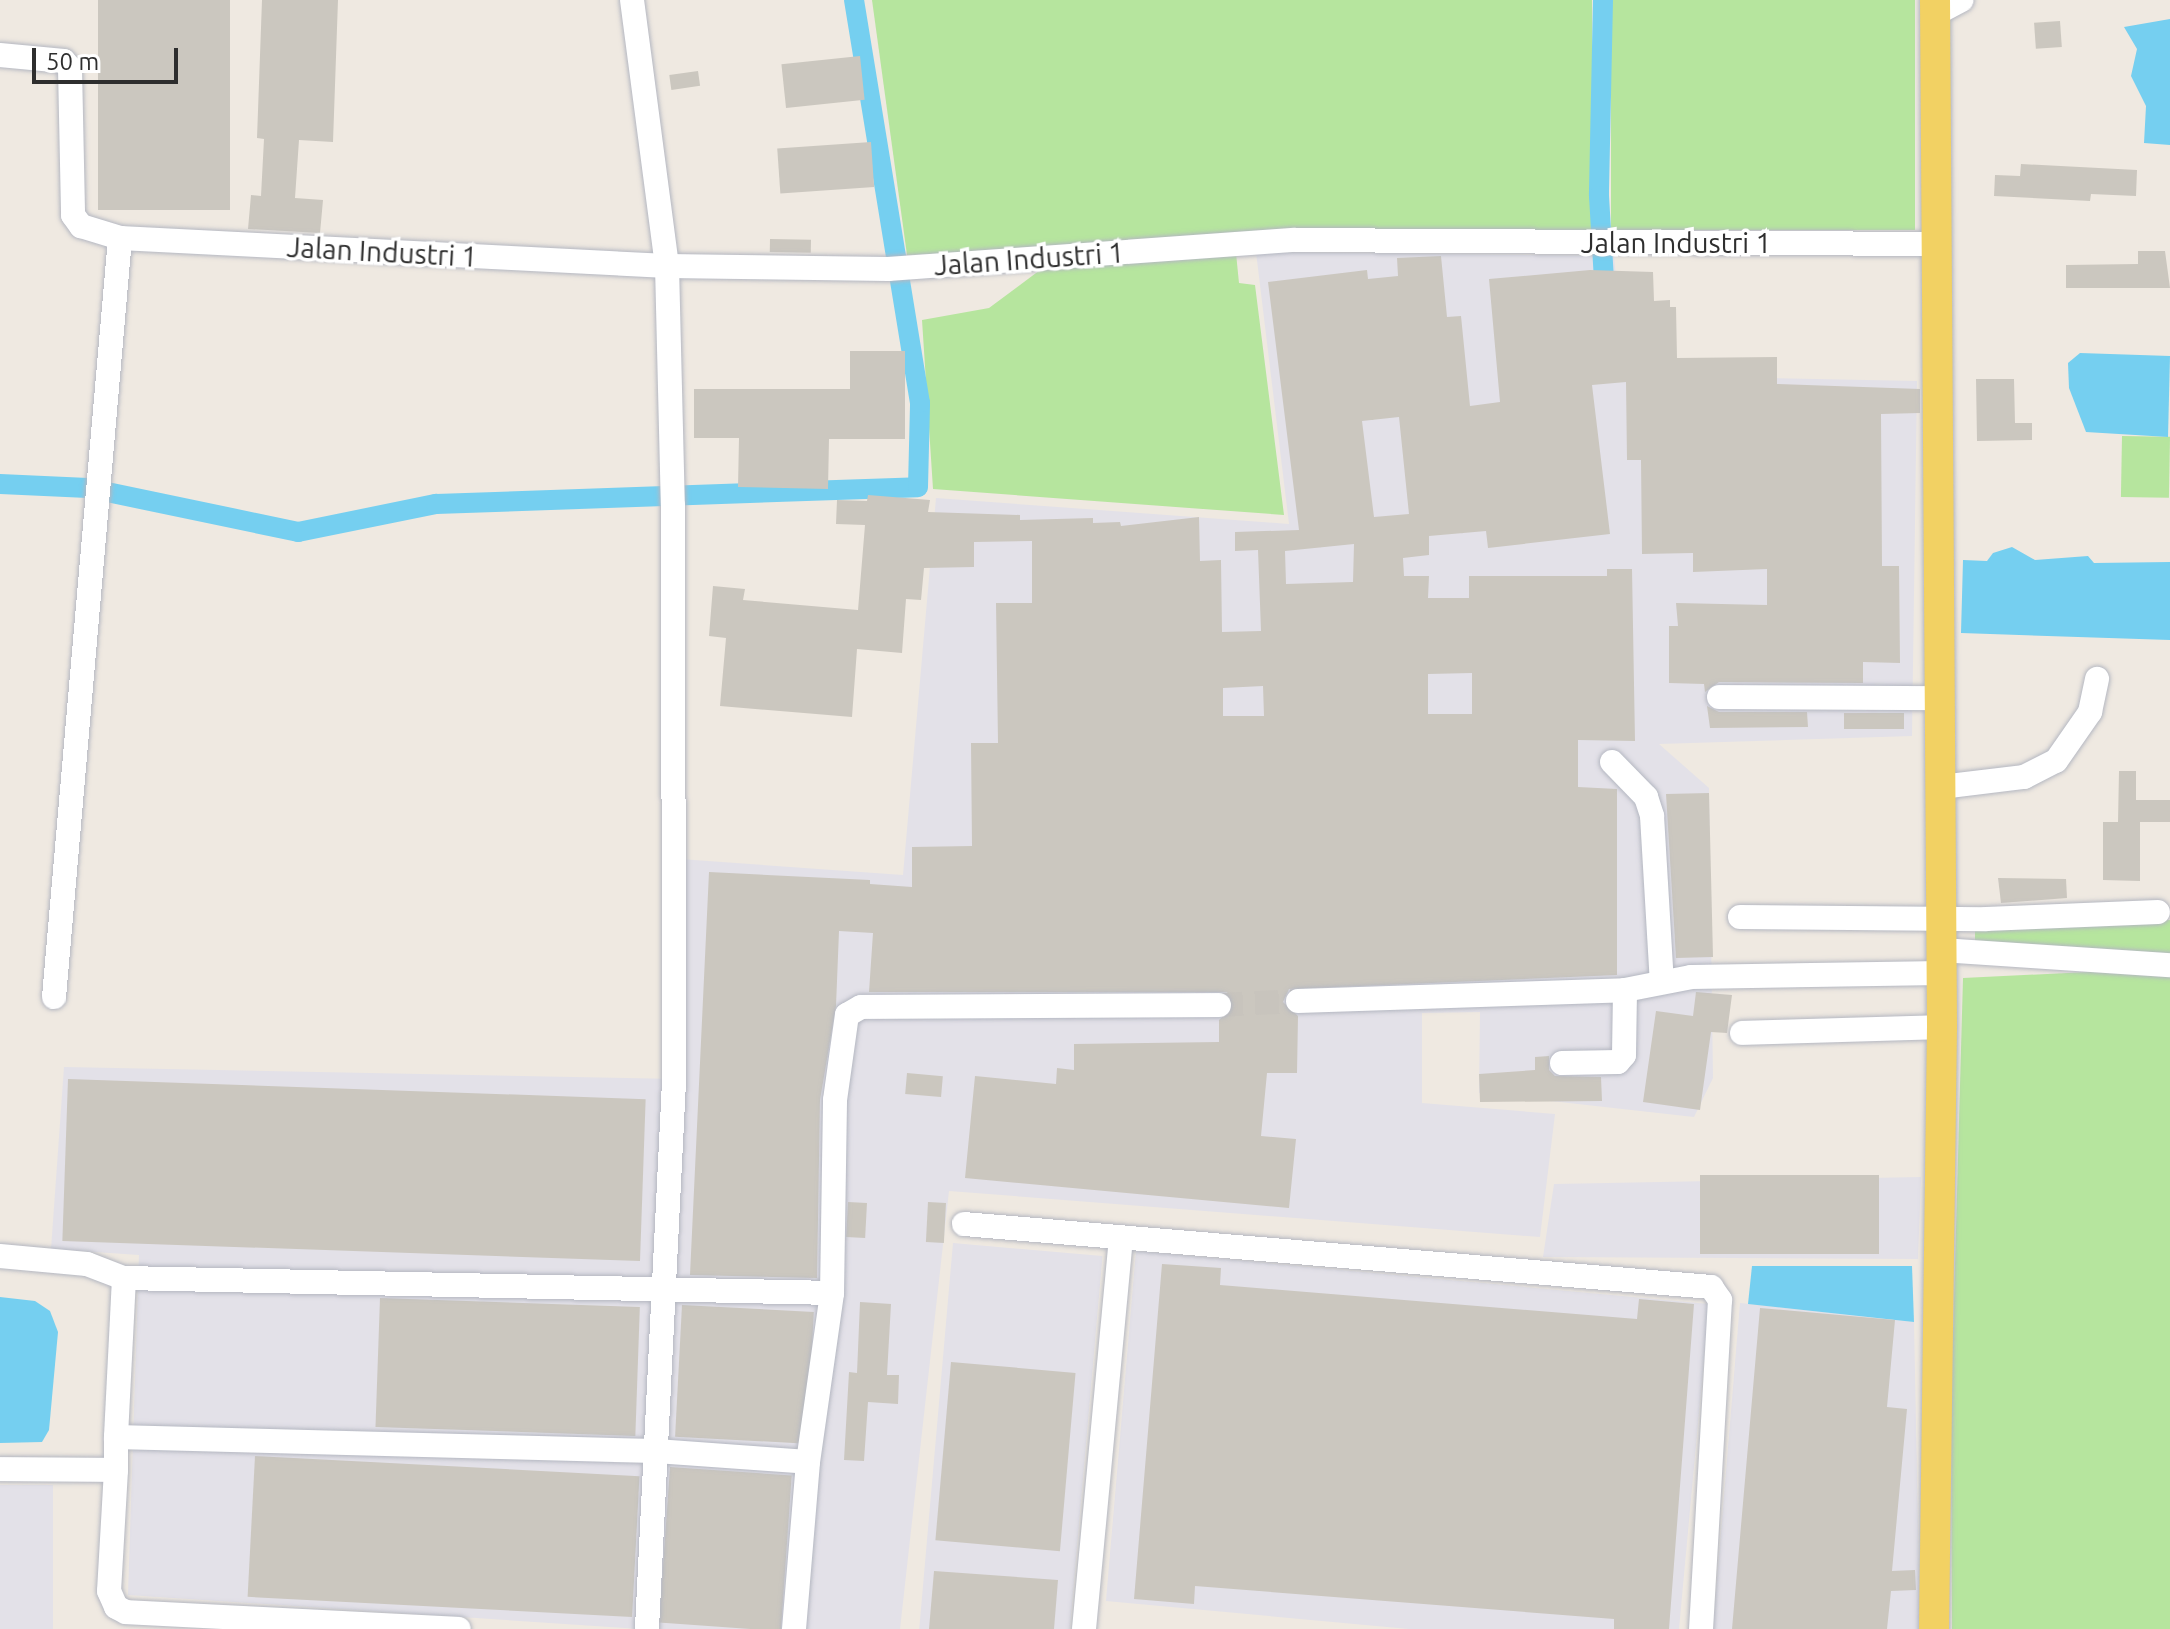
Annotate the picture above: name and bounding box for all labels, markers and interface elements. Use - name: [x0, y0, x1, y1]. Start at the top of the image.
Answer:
- scale bar: [36, 32, 182, 82]
- text: 50 m: [46, 48, 99, 75]
- street label: Jalan Industri 1: [1581, 226, 1771, 260]
- street label: Jalan Industri 1: [286, 230, 478, 274]
- street label: Jalan Industri 1: [933, 236, 1125, 282]

